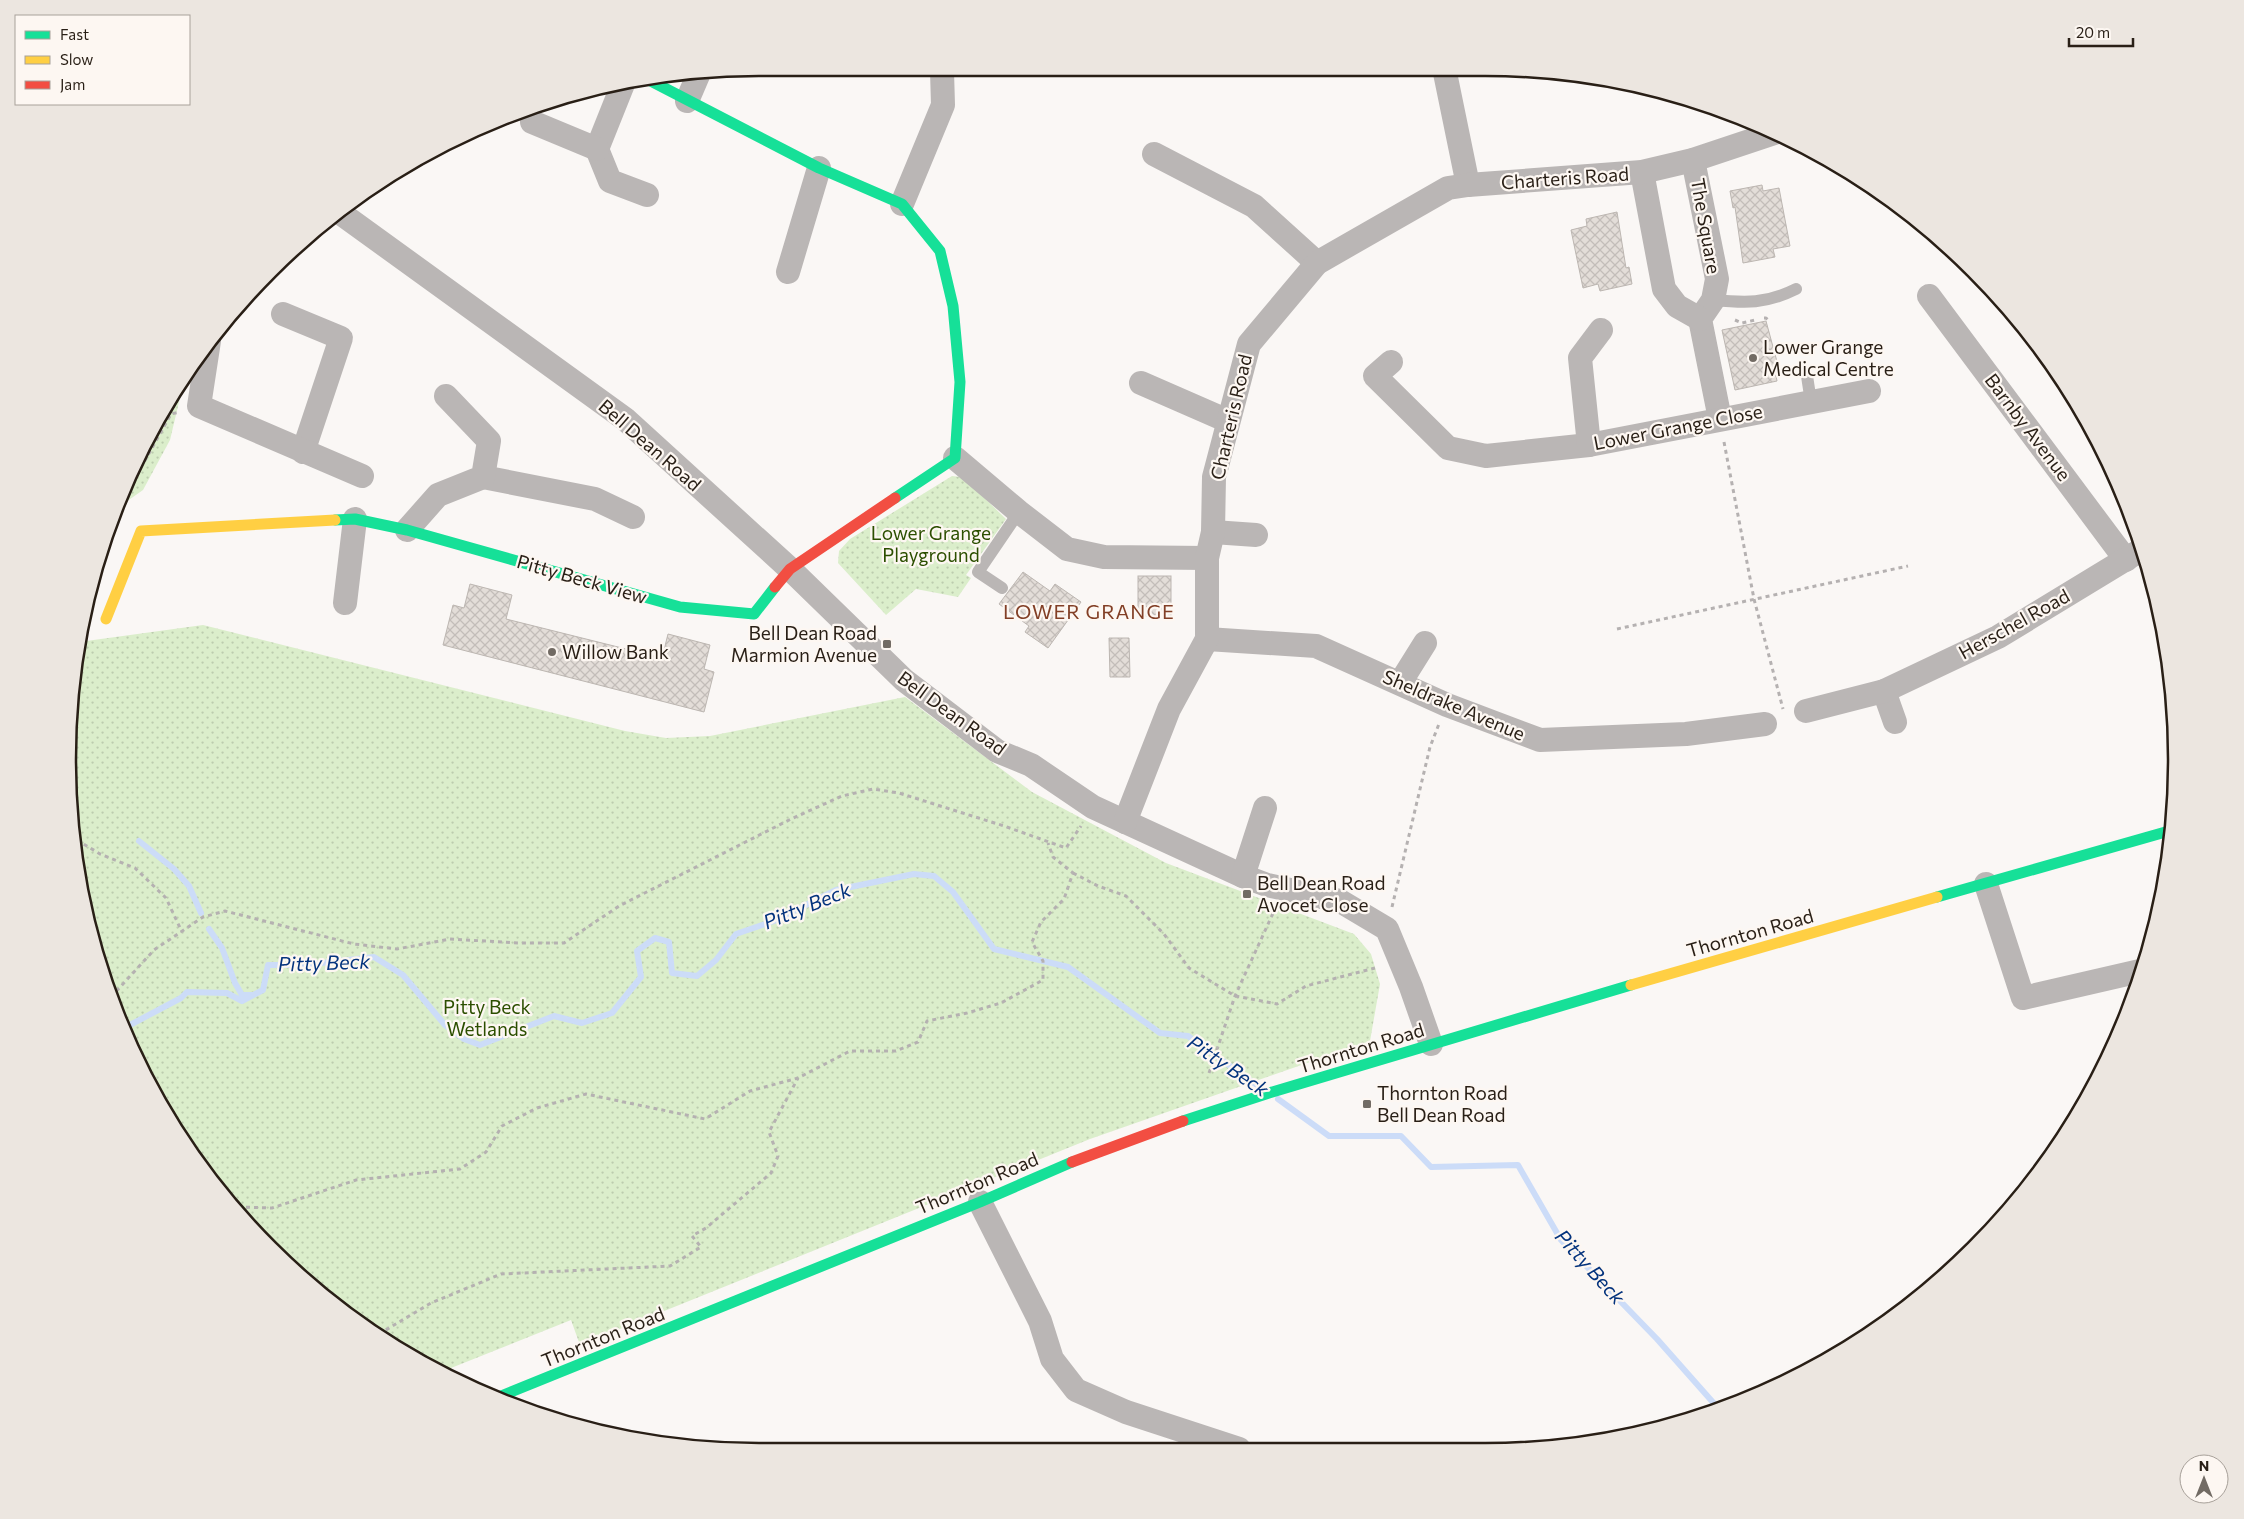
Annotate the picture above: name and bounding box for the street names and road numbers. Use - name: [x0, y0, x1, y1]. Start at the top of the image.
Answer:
- street label: Charteris Road: [1500, 162, 1630, 193]
- street label: The Square: [1687, 176, 1726, 276]
- street label: Charteris Road: [1205, 352, 1256, 482]
- street label: Barnby Avenue: [1981, 368, 2076, 485]
- street label: Bell Dean Road: [594, 394, 706, 495]
- street label: Lower Grange Close: [1591, 399, 1764, 454]
- street label: Pitty Beck View: [514, 549, 650, 608]
- street label: Herschel Road: [1954, 584, 2073, 664]
- street label: Sheldrake Avenue: [1380, 664, 1529, 745]
- street label: Bell Dean Road: [894, 666, 1011, 760]
- street label: Thornton Road: [1684, 903, 1816, 962]
- street label: Thornton Road: [1295, 1017, 1427, 1078]
- street label: Thornton Road: [912, 1146, 1041, 1219]
- street label: Thornton Road: [538, 1301, 668, 1372]

